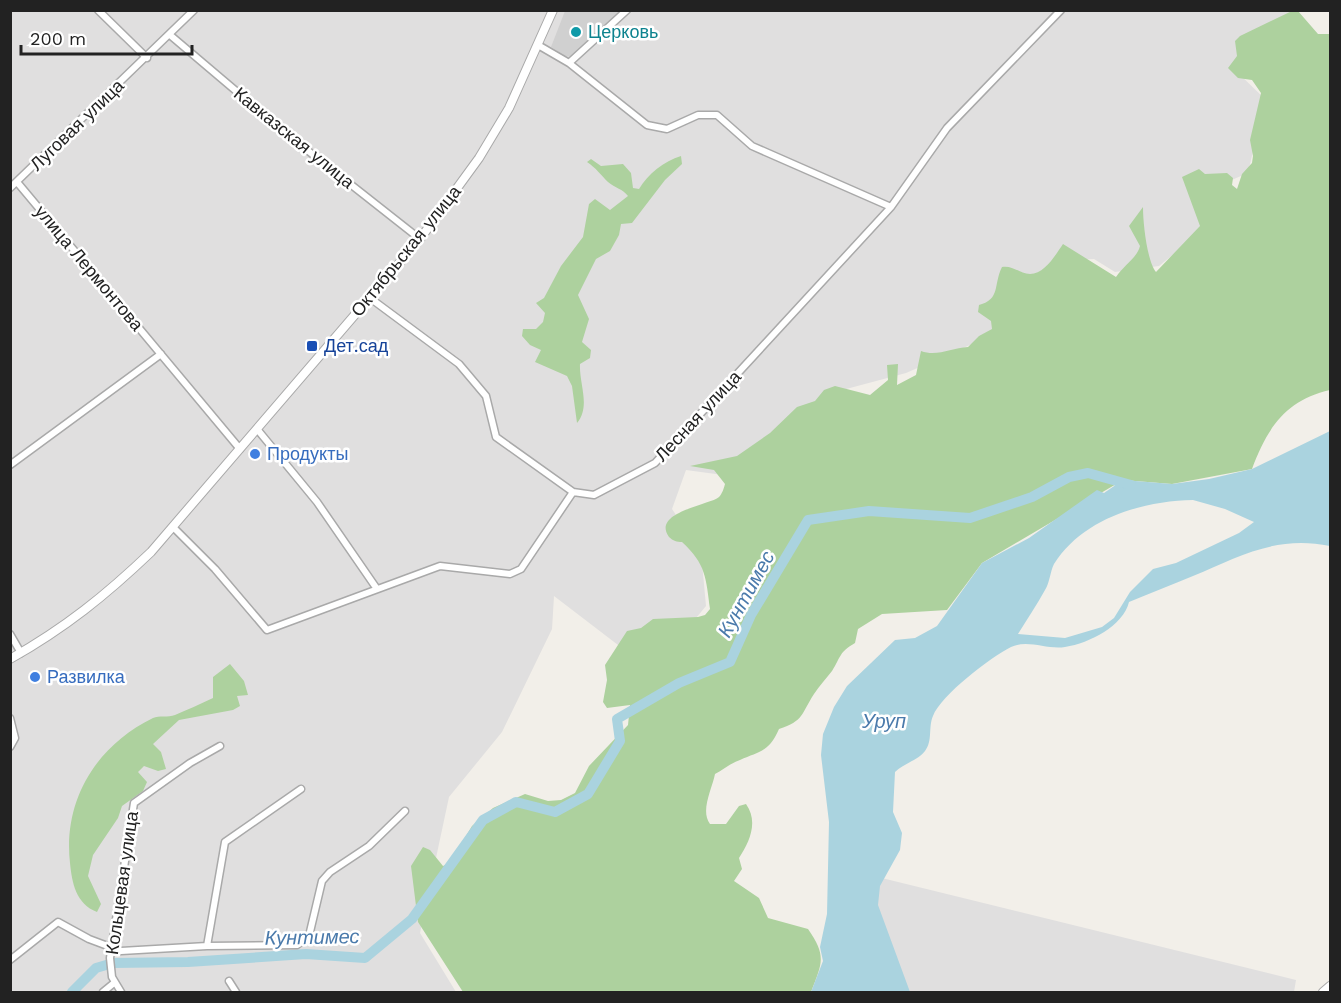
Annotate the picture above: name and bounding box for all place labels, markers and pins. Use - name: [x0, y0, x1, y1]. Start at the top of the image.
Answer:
- place label: Церковь: [588, 21, 658, 42]
- marker: Церковь: [569, 25, 583, 39]
- place label: Дет.сад: [324, 335, 389, 356]
- marker: Дет.сад: [305, 339, 319, 353]
- place label: Продукты: [267, 443, 348, 464]
- marker: Продукты: [248, 447, 262, 461]
- place label: Развилка: [47, 666, 126, 687]
- marker: Развилка: [28, 670, 42, 684]

